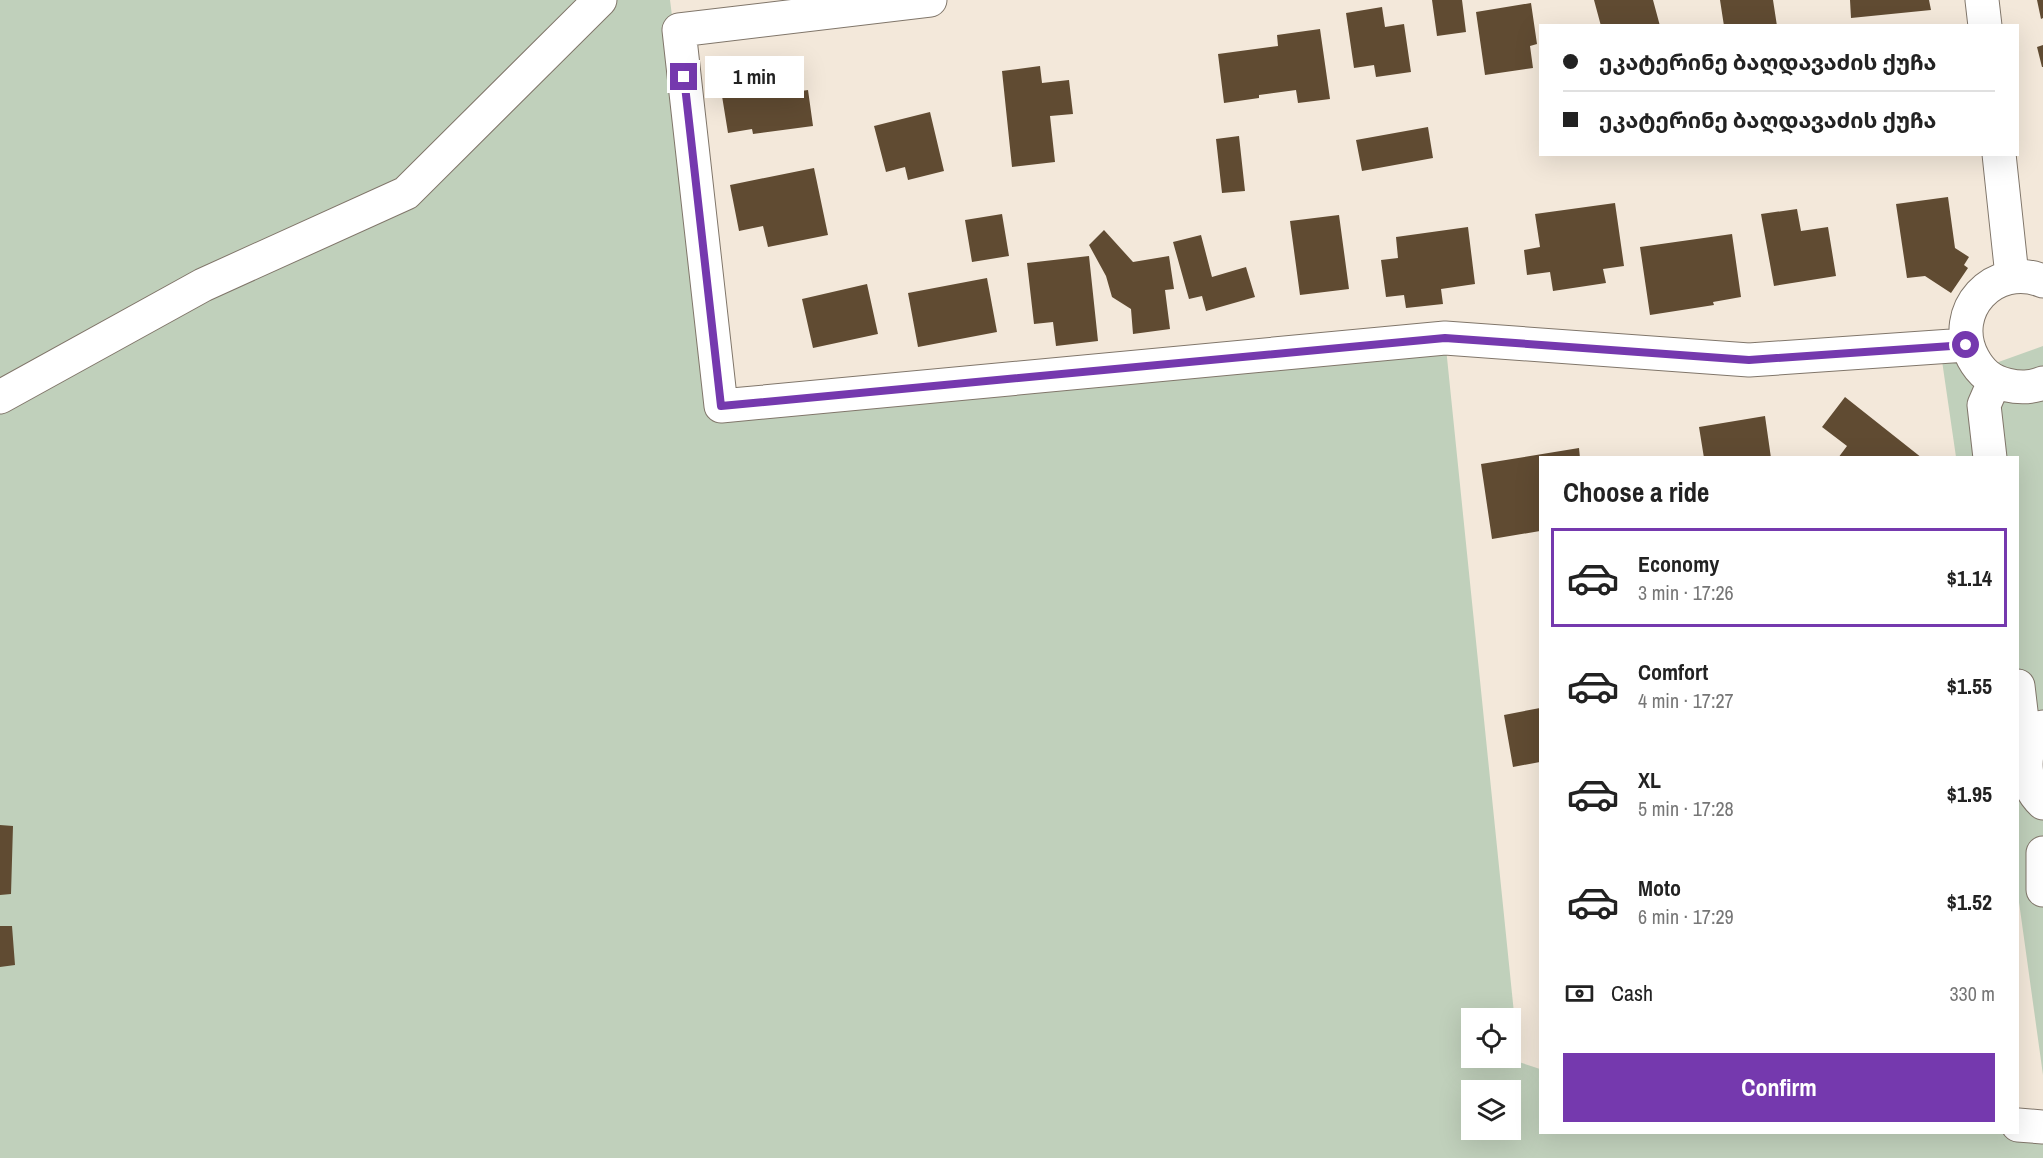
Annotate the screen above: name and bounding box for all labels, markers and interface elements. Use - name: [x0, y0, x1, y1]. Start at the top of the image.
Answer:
- text: ეკატერინე ბაღდავაძის ქუჩა: [1599, 47, 1936, 77]
- callout: 1 min: [705, 56, 804, 98]
- route end: [670, 63, 697, 90]
- text: 1 min: [733, 63, 776, 90]
- text: ეკატერინე ბაღდავაძის ქუჩა: [1599, 105, 1936, 135]
- route start: [1952, 331, 1979, 358]
- text: Choose a ride: [1563, 474, 1709, 510]
- text: Economy: [1638, 549, 1719, 579]
- icon: car: [1566, 551, 1620, 605]
- text: $1.14: [1947, 563, 1992, 593]
- text: 3 min · 17:26: [1638, 579, 1734, 606]
- text: Comfort: [1638, 657, 1708, 687]
- icon: car: [1566, 659, 1620, 713]
- text: $1.55: [1947, 671, 1992, 701]
- text: 4 min · 17:27: [1638, 687, 1734, 714]
- text: XL: [1638, 765, 1661, 795]
- icon: car: [1566, 767, 1620, 821]
- text: $1.95: [1947, 779, 1992, 809]
- text: 5 min · 17:28: [1638, 795, 1734, 822]
- text: Moto: [1638, 873, 1681, 903]
- icon: car: [1566, 875, 1620, 929]
- text: $1.52: [1947, 887, 1992, 917]
- text: 6 min · 17:29: [1638, 903, 1734, 930]
- icon: cash: [1563, 977, 1596, 1010]
- text: Cash: [1611, 978, 1653, 1008]
- text: 330 m: [1949, 980, 1995, 1007]
- map controls: [1461, 1008, 1521, 1140]
- button: locate: [1461, 1008, 1521, 1068]
- button: Confirm: [1563, 1053, 1995, 1122]
- button: layers: [1461, 1080, 1521, 1140]

